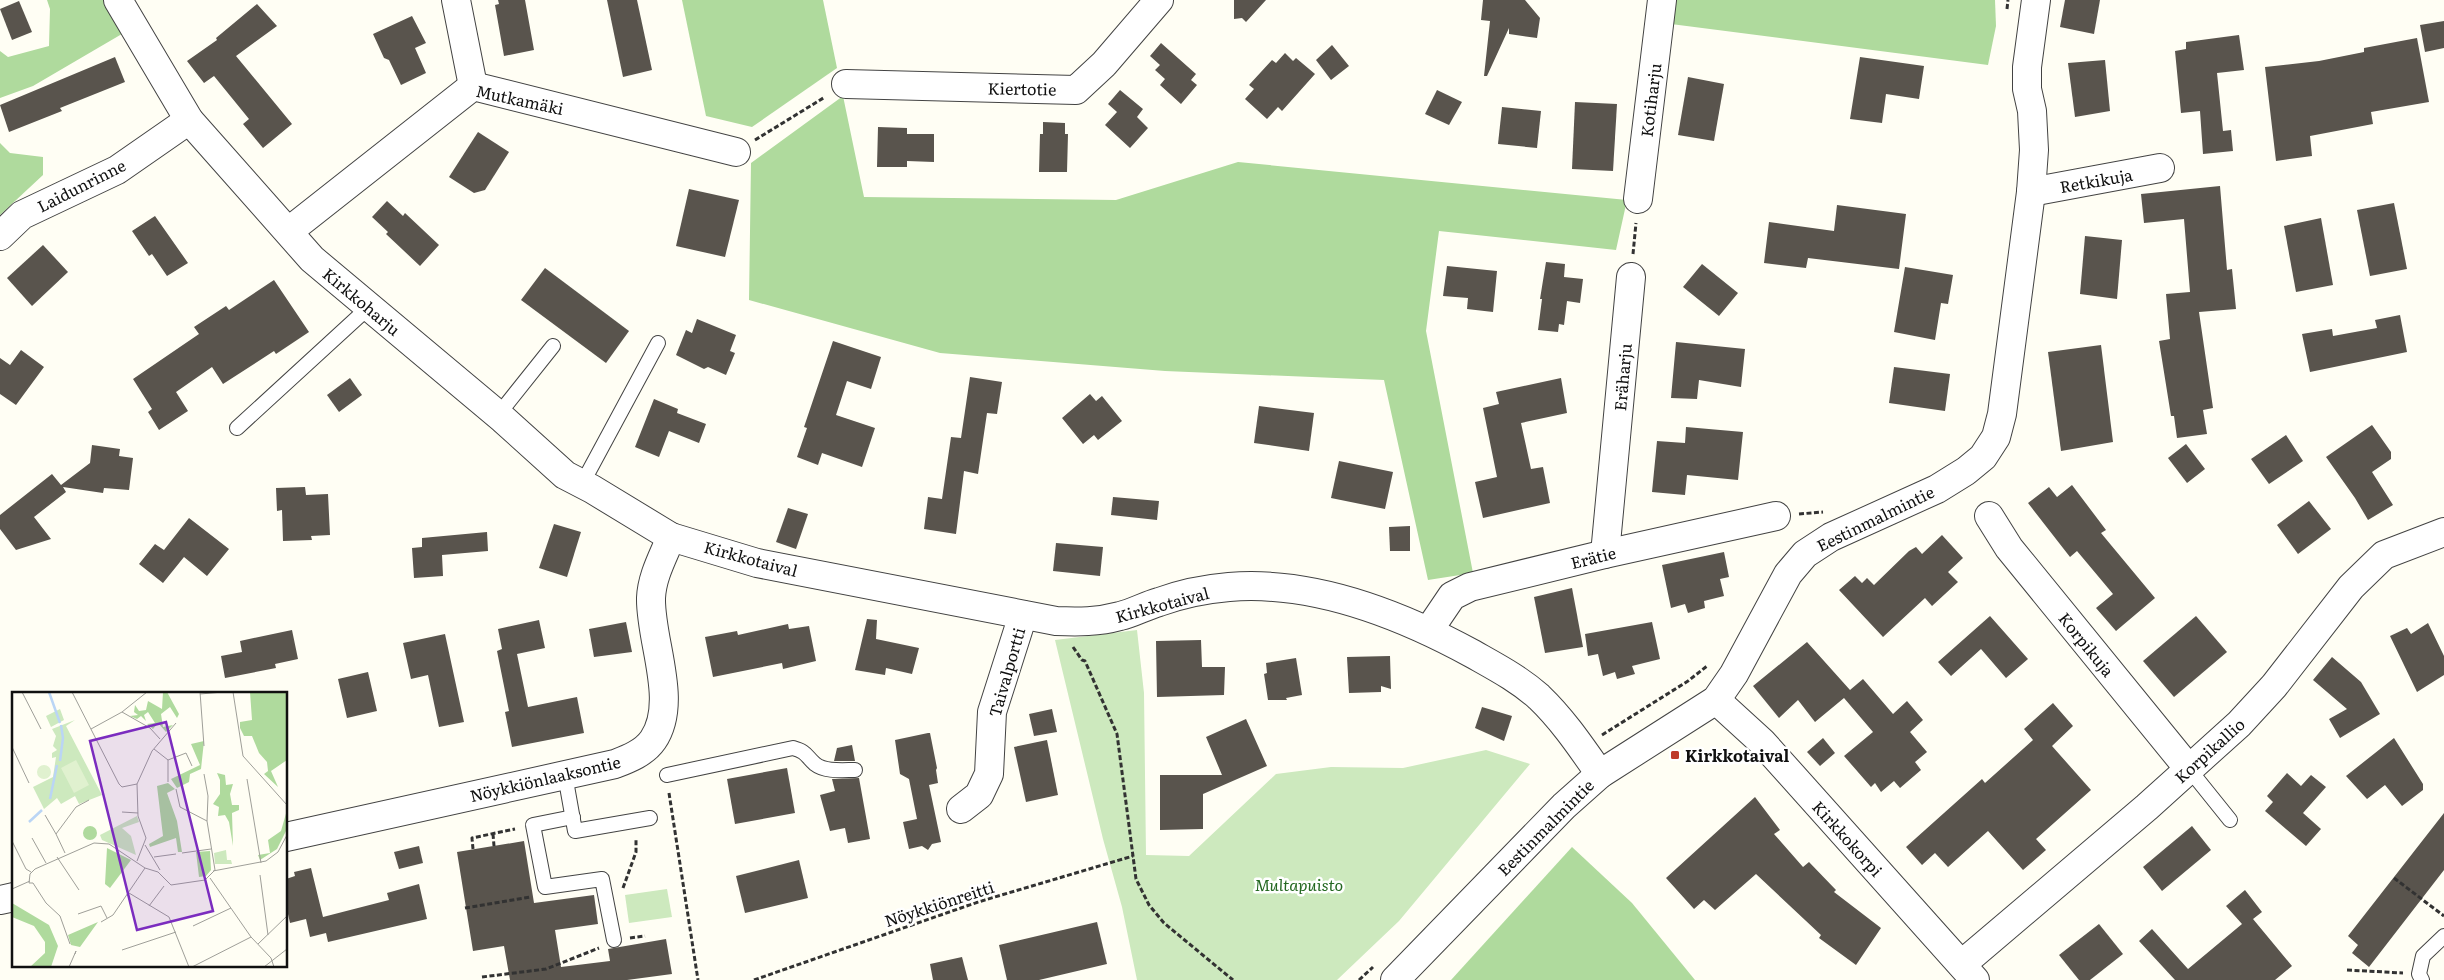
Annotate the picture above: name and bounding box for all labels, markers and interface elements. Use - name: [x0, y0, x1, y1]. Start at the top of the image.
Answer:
- street label: Kotiharju: [1634, 62, 1666, 138]
- street label: Kiertotie: [987, 75, 1057, 101]
- street label: Mutkamäki: [474, 78, 566, 120]
- street label: Laidunrinne: [33, 152, 129, 218]
- street label: Retkikuja: [2058, 162, 2135, 198]
- street label: Kirkkoharju: [318, 261, 406, 341]
- street label: Eräharju: [1607, 342, 1637, 412]
- street label: Eestinmalmintie: [1812, 479, 1938, 557]
- street label: Kirkkotaival: [701, 534, 801, 582]
- street label: Erätie: [1568, 540, 1618, 574]
- street label: Kirkkotaival: [1112, 580, 1212, 628]
- street label: Korpikuja: [2054, 607, 2121, 682]
- street label: Taivalportti: [982, 624, 1030, 720]
- inset map: [12, 692, 288, 968]
- street label: Korpikallio: [2168, 712, 2250, 788]
- place label: Kirkkotaival: [1685, 743, 1789, 767]
- street label: Nöykkiönlaaksontie: [467, 749, 623, 807]
- marker: Kirkkotaival: [1669, 749, 1681, 761]
- street label: Eestinmalmintie: [1491, 773, 1599, 881]
- street label: Kirkkokorpi: [1807, 795, 1889, 881]
- park label: Multapuisto: [1255, 872, 1343, 896]
- street label: Nöykkiönreitti: [881, 874, 997, 932]

